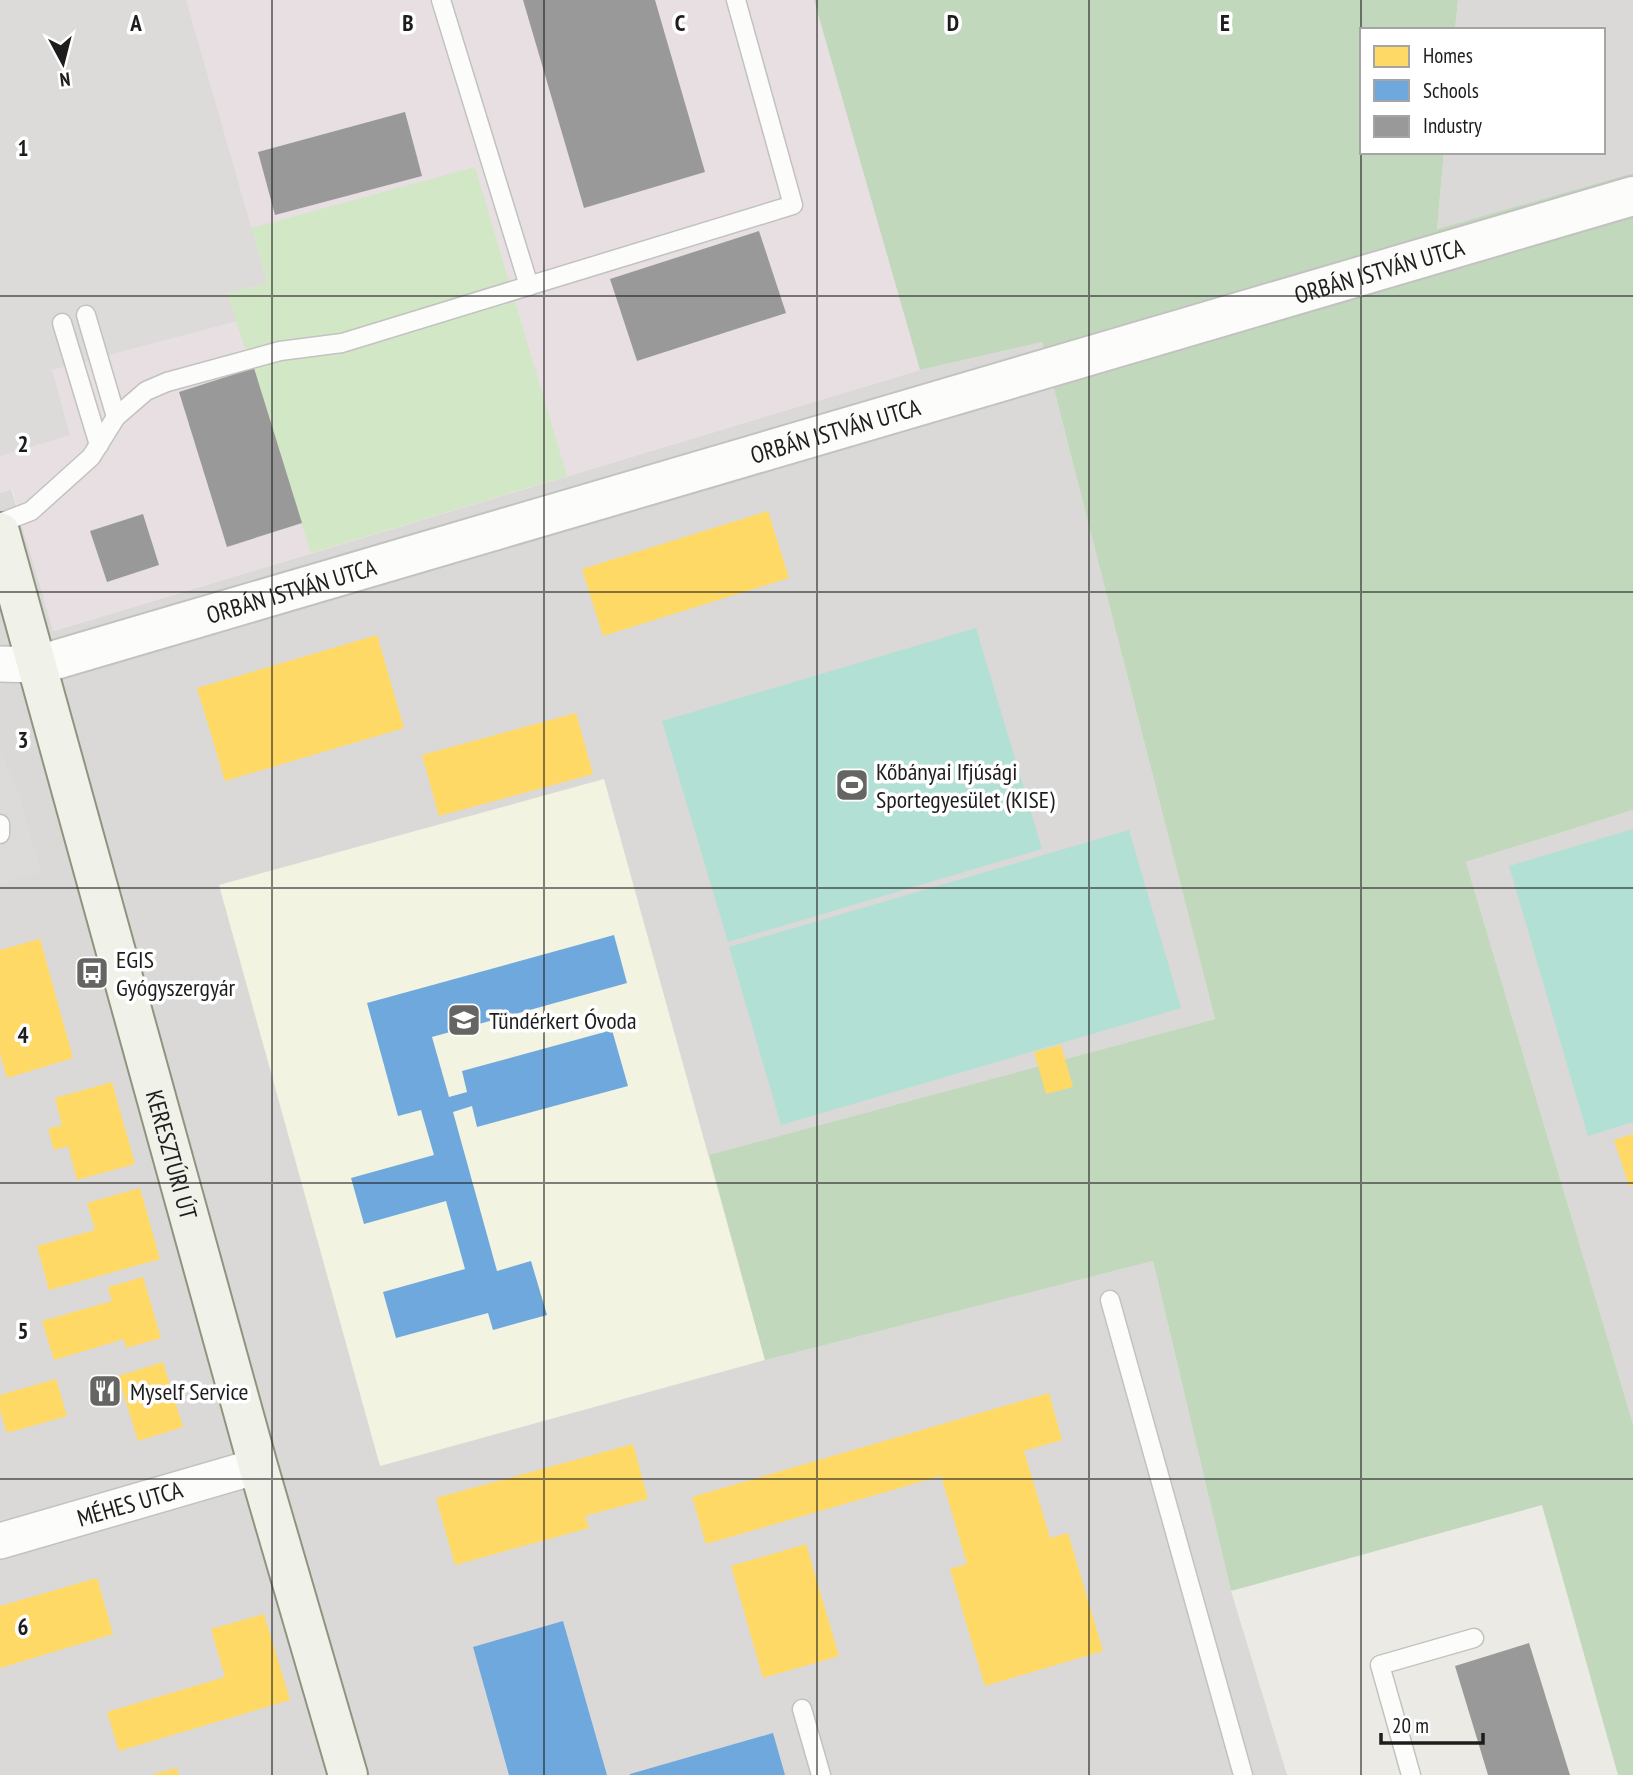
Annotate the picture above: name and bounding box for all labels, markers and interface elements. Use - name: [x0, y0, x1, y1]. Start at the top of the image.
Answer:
- text: A: [129, 8, 142, 37]
- text: B: [402, 8, 414, 37]
- text: C: [675, 8, 686, 37]
- text: D: [947, 8, 959, 37]
- text: E: [1220, 8, 1230, 37]
- north arrow: [28, 28, 98, 98]
- legend: [1360, 28, 1605, 154]
- text: Homes: [1423, 42, 1473, 69]
- text: N: [59, 67, 72, 92]
- text: Schools: [1423, 77, 1479, 104]
- text: Industry: [1423, 112, 1482, 139]
- text: 1: [18, 133, 29, 162]
- street label: ORBÁN ISTVÁN UTCA: [1291, 231, 1468, 310]
- street label: ORBÁN ISTVÁN UTCA: [747, 391, 924, 470]
- text: 2: [18, 429, 29, 458]
- street label: ORBÁN ISTVÁN UTCA: [203, 551, 380, 630]
- text: 3: [18, 725, 29, 754]
- place label: Kőbányai Ifjúsági Sportegyesület (KISE): [876, 756, 1055, 815]
- sports icon: Kőbányai Ifjúsági Sportegyesület (KISE): [833, 766, 871, 804]
- place label: EGIS Gyógyszergyár: [116, 944, 236, 1003]
- bus stop icon: EGIS Gyógyszergyár: [73, 954, 111, 992]
- school or university icon: Tündérkert Óvoda: [445, 1001, 483, 1039]
- place label: Tündérkert Óvoda: [489, 1005, 637, 1036]
- text: 4: [18, 1020, 29, 1049]
- street label: KERESZTÚRI ÚT: [139, 1086, 205, 1223]
- text: 5: [18, 1316, 29, 1345]
- restaurant icon: Myself Service: [86, 1372, 124, 1410]
- place label: Myself Service: [130, 1376, 249, 1407]
- street label: MÉHES UTCA: [73, 1473, 187, 1533]
- text: 6: [18, 1612, 29, 1641]
- scale bar: [1381, 1702, 1482, 1746]
- text: 20 m: [1392, 1712, 1429, 1739]

